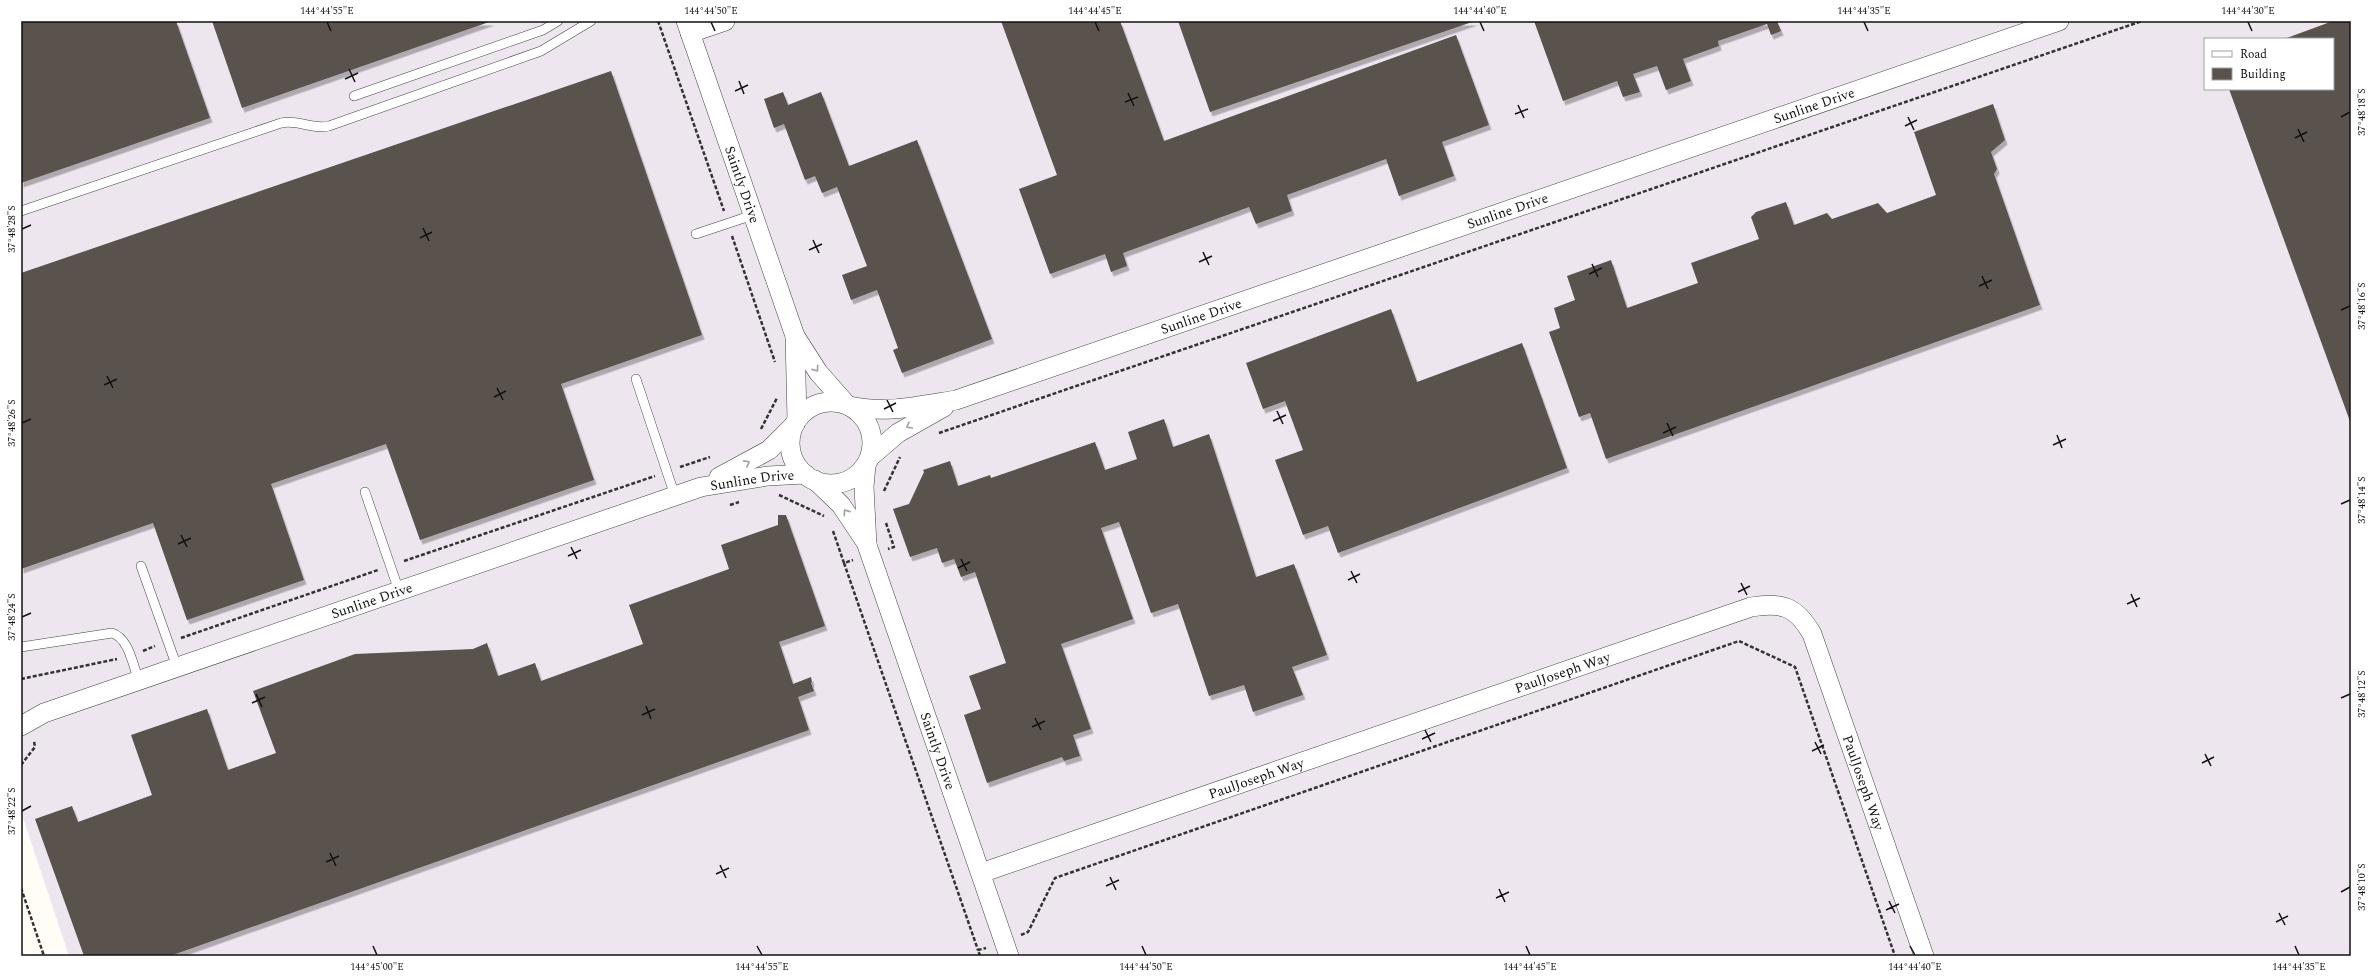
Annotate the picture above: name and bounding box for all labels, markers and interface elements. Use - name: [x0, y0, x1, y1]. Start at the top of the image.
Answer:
- text: 144°44'55"E: [300, 3, 354, 19]
- text: 144°44'50"E: [684, 3, 738, 19]
- text: 144°44'45"E: [1068, 3, 1122, 19]
- text: 144°44'40"E: [1453, 3, 1507, 19]
- text: 144°44'35"E: [1837, 3, 1891, 19]
- text: 144°44'30"E: [2221, 3, 2275, 19]
- legend: [2204, 38, 2334, 90]
- text: Road: [2240, 45, 2267, 64]
- text: Building: [2240, 65, 2286, 84]
- street label: Sunline Drive: [1771, 82, 1858, 129]
- text: 37°48'18"S: [2354, 88, 2370, 136]
- street label: Saintly Drive: [719, 143, 765, 226]
- street label: Sunline Drive: [1464, 187, 1551, 235]
- text: 37°48'28"S: [4, 205, 20, 253]
- text: 37°48'16"S: [2354, 282, 2370, 330]
- street label: Sunline Drive: [1158, 293, 1245, 340]
- one-way arrow: [811, 364, 818, 371]
- text: 37°48'26"S: [4, 399, 20, 447]
- one-way arrow: [906, 422, 913, 429]
- one-way arrow: [743, 460, 751, 467]
- street label: Sunline Drive: [709, 465, 795, 496]
- text: 37°48'14"S: [2354, 476, 2370, 524]
- one-way arrow: [843, 509, 851, 516]
- street label: Sunline Drive: [328, 577, 416, 624]
- text: 37°48'24"S: [4, 593, 20, 641]
- street label: PaulJoseph Way: [1512, 646, 1614, 699]
- text: 37°48'12"S: [2354, 670, 2370, 718]
- street label: Saintly Drive: [915, 709, 961, 793]
- street label: PaulJoseph Way: [1837, 732, 1890, 834]
- street label: PaulJoseph Way: [1206, 752, 1308, 805]
- text: 37°48'22"S: [4, 787, 20, 835]
- text: 37°48'10"S: [2354, 863, 2370, 911]
- text: 144°45'00"E: [350, 959, 404, 975]
- text: 144°44'55"E: [735, 959, 789, 975]
- text: 144°44'50"E: [1119, 959, 1173, 975]
- text: 144°44'45"E: [1503, 959, 1557, 975]
- text: 144°44'40"E: [1888, 959, 1942, 975]
- text: 144°44'35"E: [2272, 959, 2326, 975]

